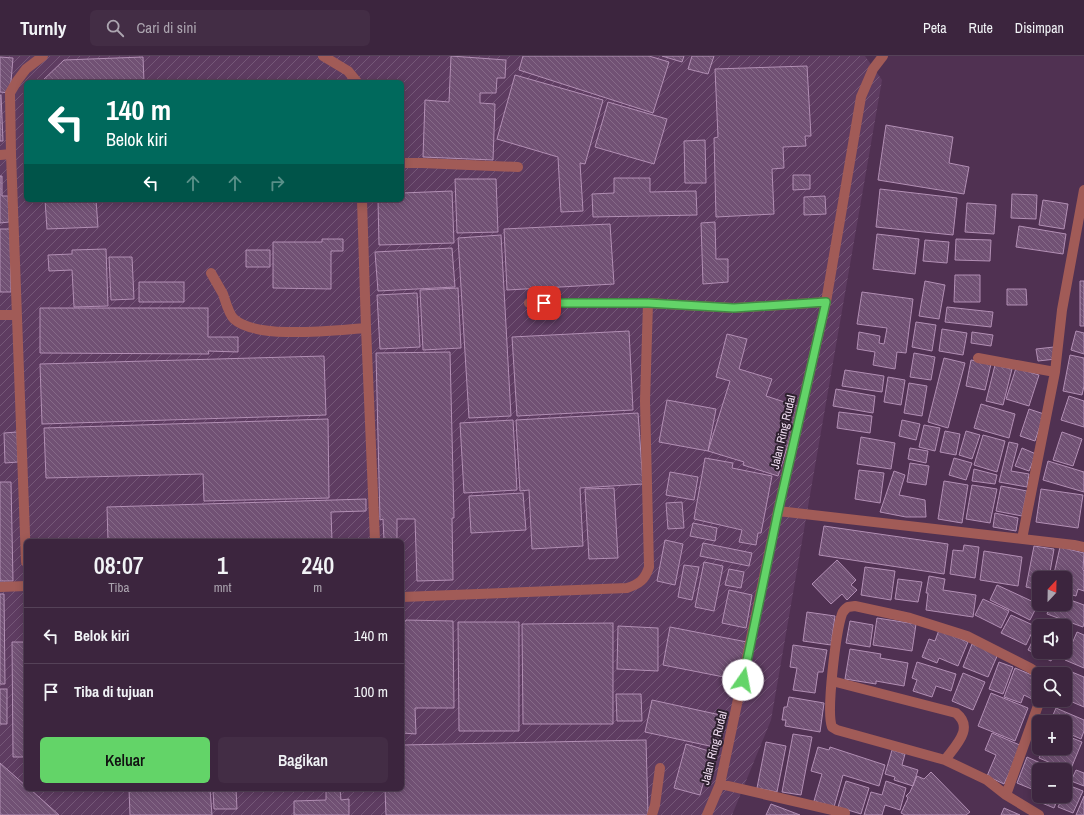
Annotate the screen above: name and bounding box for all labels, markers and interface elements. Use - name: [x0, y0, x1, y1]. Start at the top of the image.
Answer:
- search box: [90, 10, 370, 46]
- text: Turnly: [20, 15, 66, 41]
- icon: search: [104, 17, 126, 39]
- text: Cari di sini: [136, 17, 197, 38]
- text: Peta: [923, 19, 947, 37]
- text: Rute: [969, 19, 993, 37]
- text: Disimpan: [1015, 19, 1064, 37]
- text: 140 m: [106, 91, 171, 129]
- icon: left: [40, 96, 92, 148]
- text: Belok kiri: [106, 127, 168, 152]
- icon: left: [140, 172, 162, 194]
- icon: ahead: [182, 172, 204, 194]
- icon: ahead: [224, 172, 246, 194]
- icon: right: [266, 172, 288, 194]
- pin: [527, 286, 561, 320]
- icon: arrive: [533, 292, 555, 314]
- street label: Jalan Ring Rudal: [767, 393, 799, 471]
- text: 08:07: [94, 549, 144, 581]
- text: 1: [217, 549, 228, 581]
- text: 240: [301, 549, 334, 581]
- north arrow: [1032, 571, 1072, 611]
- map controls: [1032, 571, 1072, 803]
- text: Tiba: [108, 579, 129, 596]
- text: mnt: [214, 579, 231, 596]
- text: m: [313, 579, 322, 596]
- button: sound: [1032, 619, 1072, 659]
- icon: left: [40, 625, 62, 647]
- text: Belok kiri: [74, 625, 129, 646]
- text: 140 m: [354, 625, 388, 646]
- position arrow: [722, 659, 764, 701]
- button: search: [1032, 667, 1072, 707]
- icon: arrive: [40, 681, 62, 703]
- text: Tiba di tujuan: [74, 681, 154, 702]
- text: 100 m: [354, 681, 388, 702]
- street label: Jalan Ring Rudal: [697, 709, 731, 787]
- button: +: [1032, 715, 1072, 755]
- button: Keluar: [40, 737, 210, 783]
- button: Bagikan: [218, 737, 388, 783]
- button: −: [1032, 763, 1072, 803]

